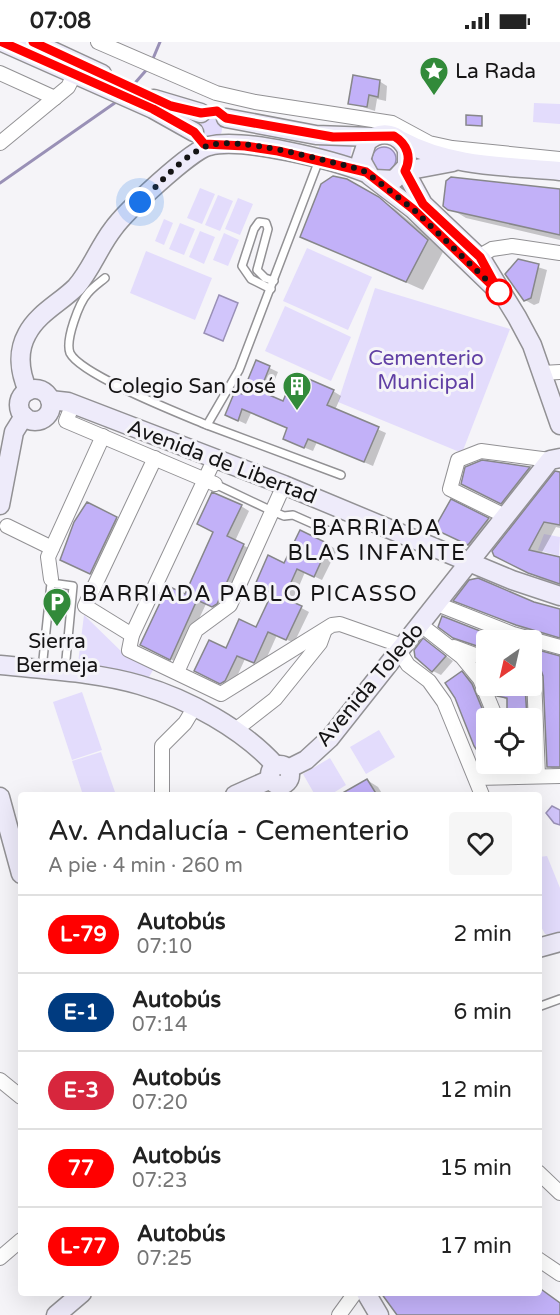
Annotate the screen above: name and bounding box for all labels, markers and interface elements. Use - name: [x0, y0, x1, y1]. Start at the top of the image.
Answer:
- text: 07:08: [30, 8, 91, 34]
- place icon: La Rada: [418, 55, 450, 97]
- place label: La Rada: [455, 59, 536, 84]
- your location: [125, 187, 155, 217]
- unlabelled marker: [486, 279, 512, 305]
- park label: Cementerio Municipal: [368, 346, 484, 395]
- building icon: Colegio San José: [281, 370, 313, 412]
- place label: Colegio San José: [108, 374, 276, 399]
- street label: Avenida de Libertad: [124, 414, 320, 510]
- district label: BARRIADA BLAS INFANTE: [288, 515, 466, 566]
- district label: BARRIADA PABLO PICASSO: [82, 581, 418, 607]
- parking icon: Sierra Bermeja: [41, 586, 73, 628]
- street label: Avenida Toledo: [311, 618, 429, 752]
- place label: Sierra Bermeja: [16, 629, 98, 678]
- north arrow: [476, 630, 542, 696]
- map controls: [476, 630, 542, 774]
- button: locate: [476, 708, 542, 774]
- button: heart: [449, 812, 512, 875]
- text: Av. Andalucía - Cementerio: [48, 814, 409, 848]
- text: A pie · 4 min · 260 m: [48, 854, 243, 878]
- text: Autobús: [137, 909, 226, 935]
- text: 2 min: [453, 921, 512, 947]
- text: L-79: [60, 922, 107, 947]
- text: 07:10: [137, 935, 192, 959]
- text: Autobús: [132, 987, 221, 1013]
- text: 6 min: [453, 999, 512, 1025]
- text: E-1: [63, 1000, 99, 1025]
- text: 07:14: [132, 1013, 187, 1037]
- text: Autobús: [132, 1065, 221, 1091]
- text: 12 min: [440, 1077, 512, 1103]
- text: E-3: [63, 1078, 99, 1103]
- text: 07:20: [132, 1091, 187, 1115]
- text: Autobús: [132, 1143, 221, 1169]
- text: 15 min: [440, 1155, 512, 1181]
- text: 77: [68, 1156, 94, 1181]
- text: 07:23: [132, 1169, 187, 1193]
- text: Autobús: [137, 1221, 226, 1247]
- text: 17 min: [440, 1233, 512, 1259]
- text: L-77: [60, 1234, 107, 1259]
- text: 07:25: [137, 1247, 192, 1271]

